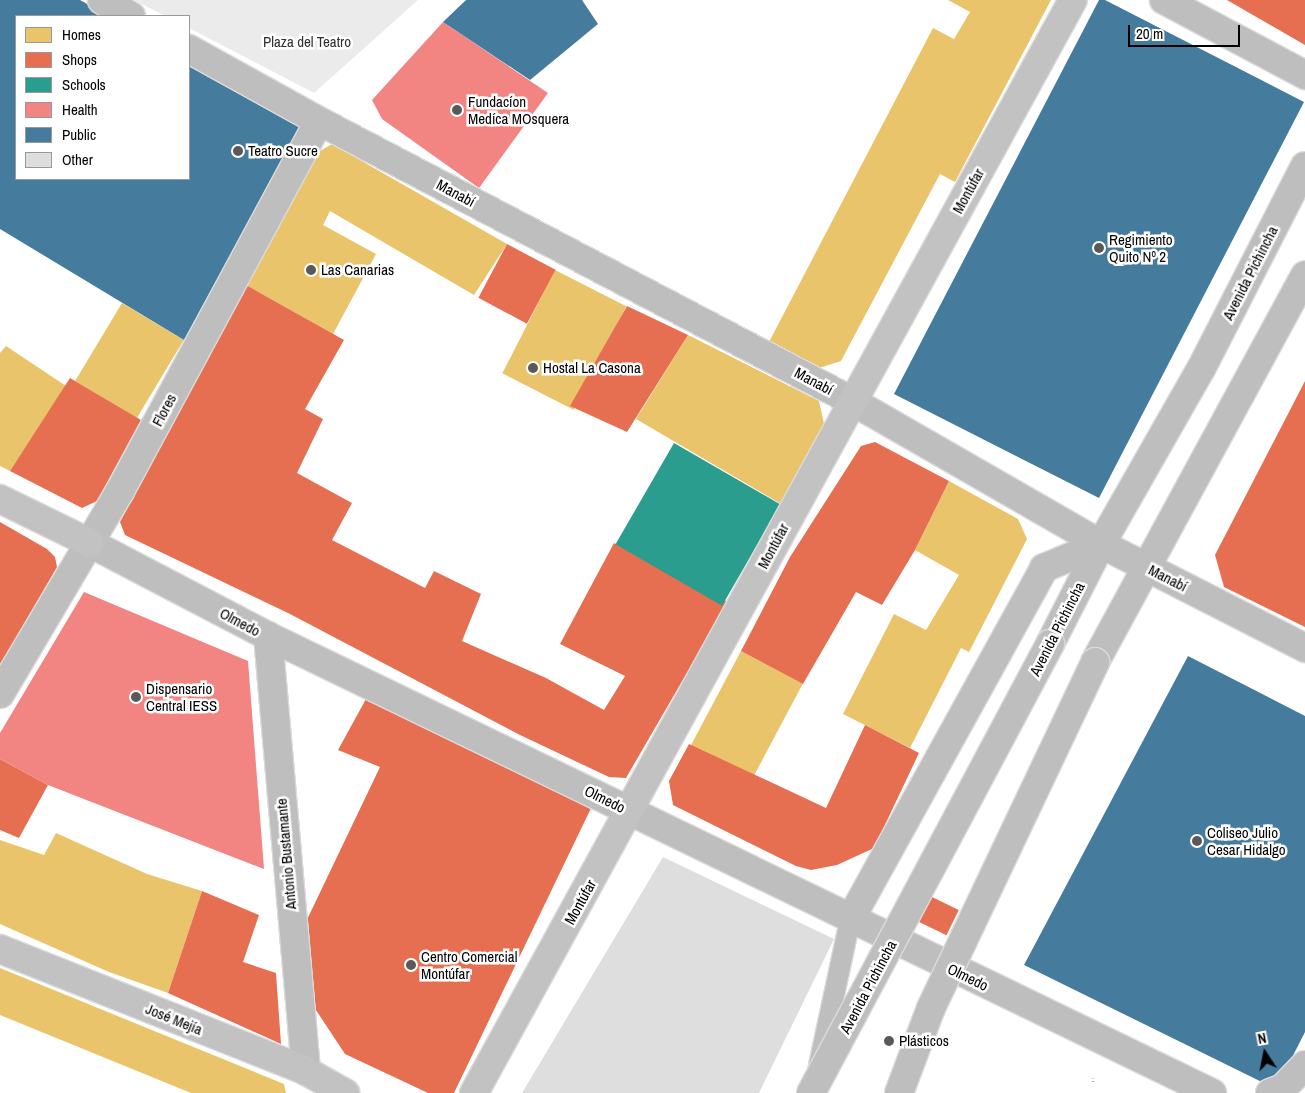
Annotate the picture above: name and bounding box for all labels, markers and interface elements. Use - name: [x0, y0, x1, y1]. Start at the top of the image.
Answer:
- legend: [15, 15, 190, 180]
- scale bar: [1130, 15, 1242, 47]
- text: 20 m: [1136, 23, 1163, 44]
- text: Homes: [62, 24, 101, 45]
- park label: Plaza del Teatro: [263, 33, 351, 51]
- text: Shops: [62, 49, 97, 70]
- text: Schools: [62, 74, 106, 95]
- place label: Fundacíon Medíca MOsquera: [468, 92, 569, 127]
- text: Health: [62, 99, 98, 120]
- marker: Fundacíon Medíca MOsquera: [450, 103, 464, 117]
- text: Public: [62, 124, 96, 145]
- place label: Teatro Sucre: [248, 142, 318, 160]
- marker: Teatro Sucre: [232, 145, 244, 157]
- text: Other: [62, 149, 93, 170]
- street label: Montúfar: [948, 165, 988, 217]
- street label: Manabí: [434, 175, 478, 211]
- street label: Avenida Pichincha: [1219, 223, 1281, 323]
- place label: Regimiento Quito Nº 2: [1109, 230, 1173, 265]
- marker: Regimiento Quito Nº 2: [1093, 242, 1105, 254]
- place label: Las Canarias: [321, 261, 394, 279]
- marker: Las Canarias: [305, 264, 317, 276]
- place label: Hostal La Casona: [543, 359, 641, 377]
- marker: Hostal La Casona: [527, 362, 539, 374]
- street label: Manabí: [792, 363, 836, 399]
- street label: Flores: [148, 391, 180, 429]
- street label: Montúfar: [754, 520, 792, 572]
- street label: Manabí: [1146, 561, 1190, 595]
- street label: Avenida Pichincha: [1026, 579, 1088, 679]
- street label: Olmedo: [217, 604, 263, 640]
- place label: Dispensario Central IESS: [146, 679, 217, 714]
- marker: Dispensario Central IESS: [130, 691, 142, 703]
- street label: Olmedo: [582, 781, 628, 817]
- street label: Antonio Bustamante: [272, 798, 300, 910]
- place label: Coliseo Julio Cesar Hidalgo: [1207, 823, 1286, 858]
- marker: Coliseo Julio Cesar Hidalgo: [1191, 835, 1203, 847]
- street label: Montúfar: [560, 876, 600, 928]
- street label: Avenida Pichincha: [836, 937, 900, 1037]
- place label: Centro Comercial Montúfar: [421, 947, 517, 982]
- marker: Centro Comercial Montúfar: [405, 959, 417, 971]
- street label: Olmedo: [945, 959, 991, 995]
- street label: José Mejía: [143, 1000, 205, 1038]
- north arrow: [1240, 1028, 1290, 1078]
- text: N: [1256, 1029, 1268, 1048]
- place label: Plásticos: [899, 1032, 949, 1050]
- marker: Plásticos: [883, 1035, 895, 1047]

